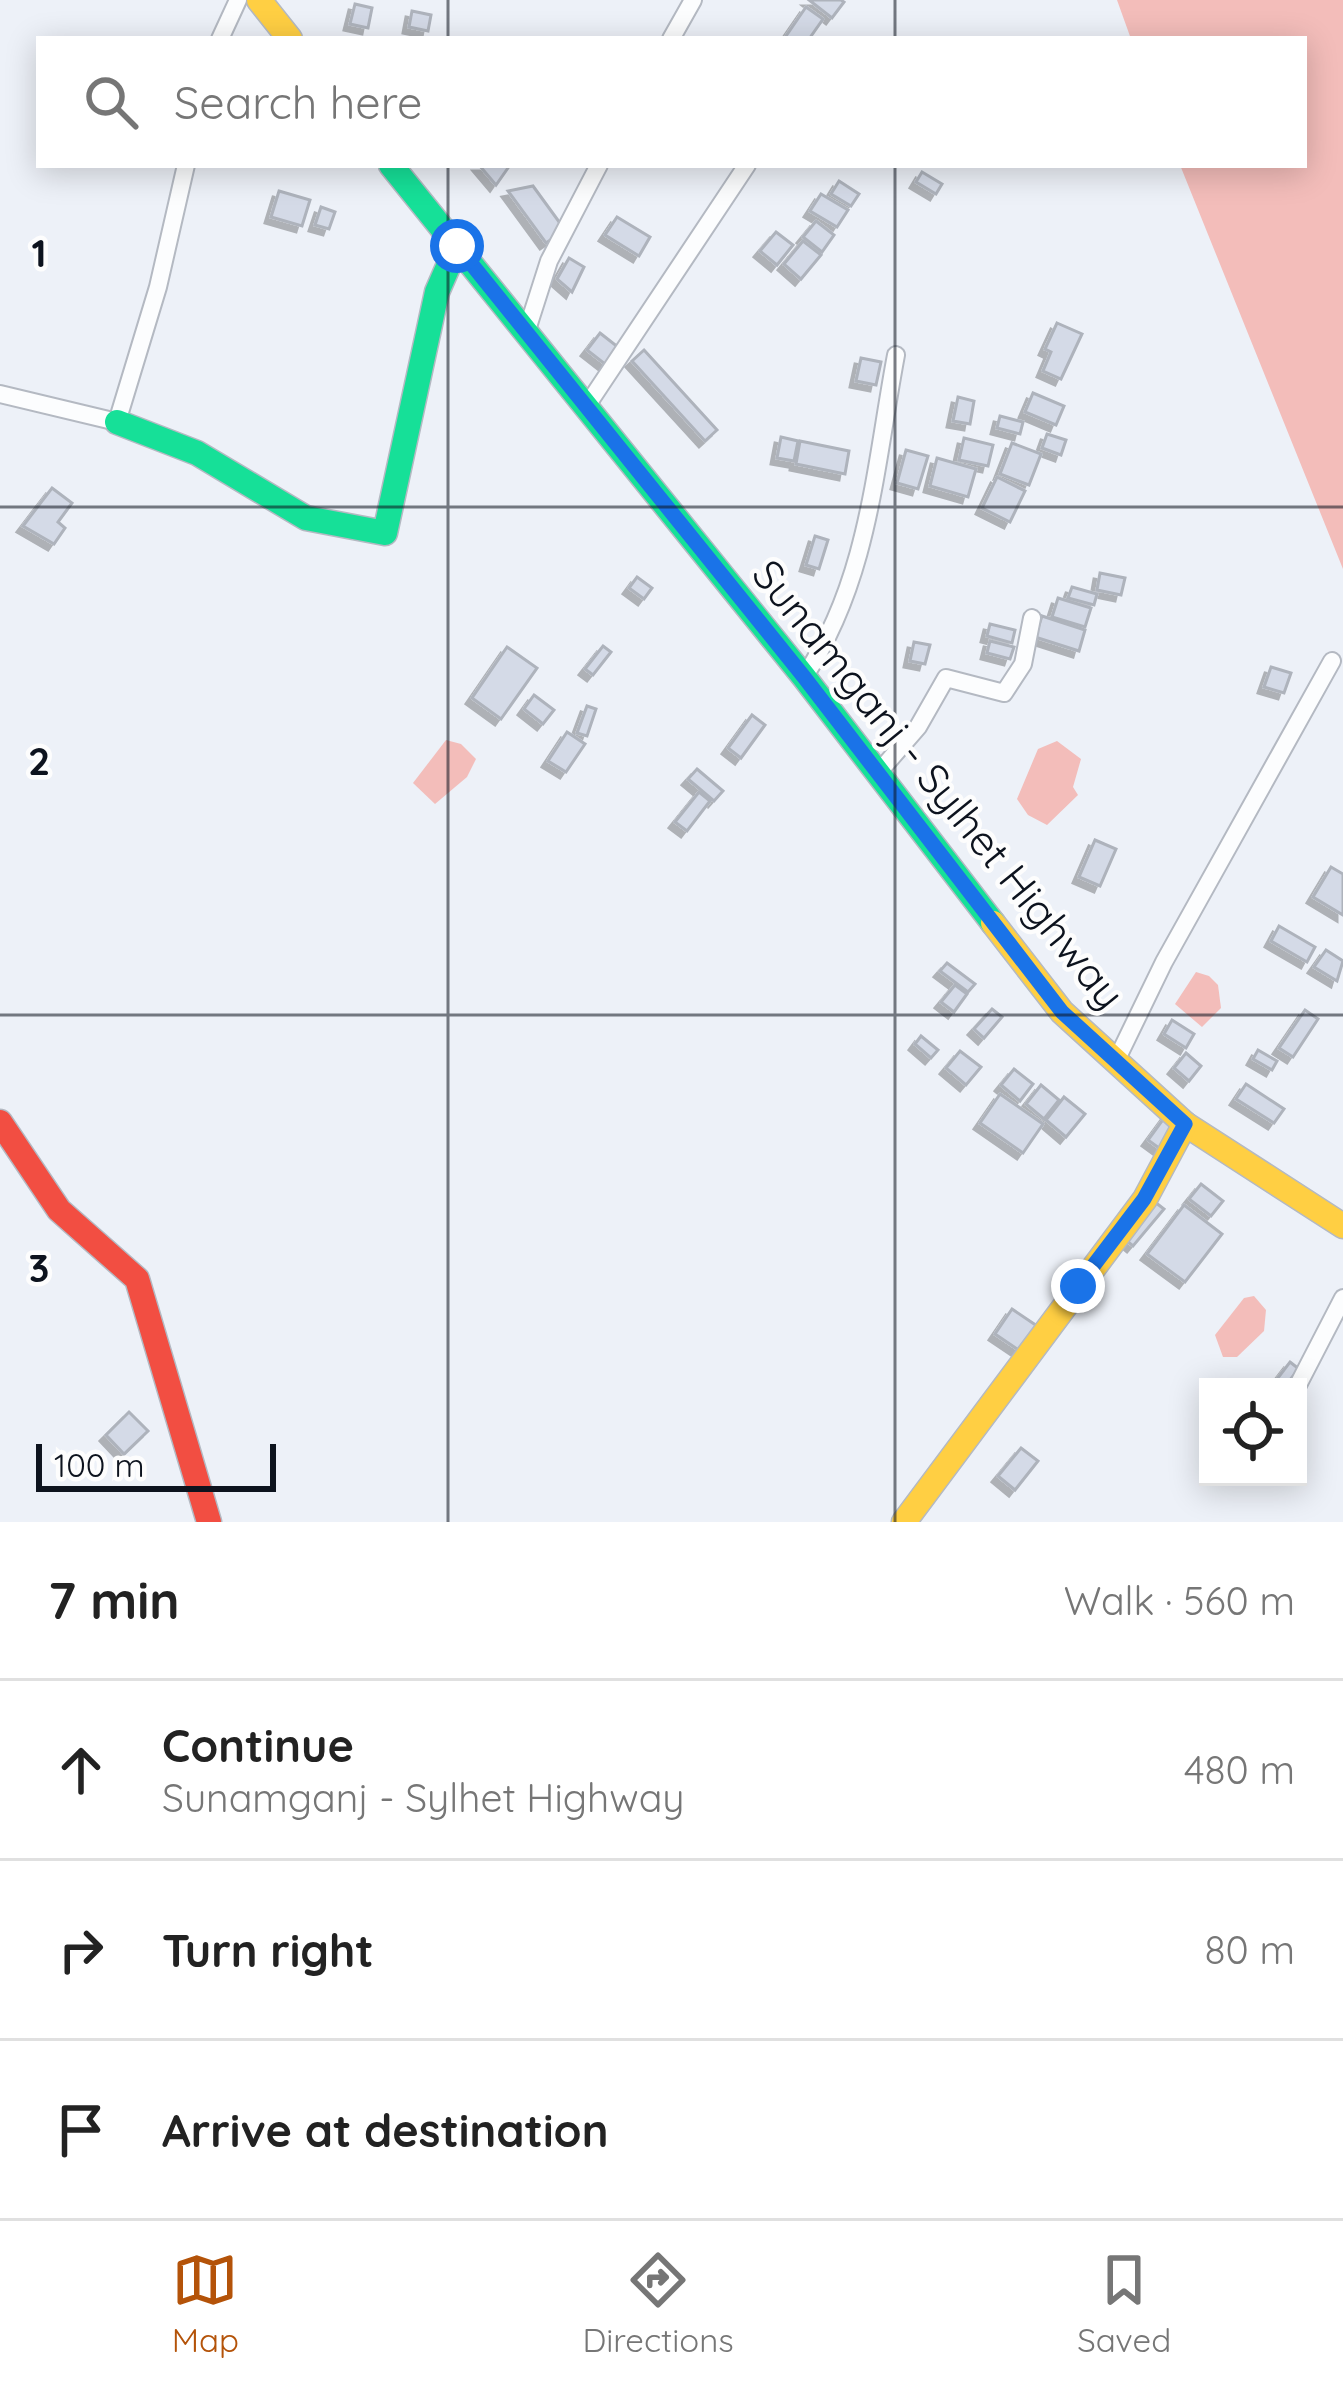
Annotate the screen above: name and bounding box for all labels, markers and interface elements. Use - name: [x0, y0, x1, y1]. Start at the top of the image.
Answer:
- search box: [36, 36, 1307, 168]
- icon: search: [78, 69, 144, 135]
- text: Search here: [174, 74, 422, 130]
- route start: [430, 219, 484, 273]
- text: 1: [31, 228, 47, 277]
- street label: Sunamganj - Sylhet Highway: [741, 549, 1137, 1019]
- text: 2: [28, 736, 50, 785]
- text: 3: [29, 1243, 49, 1292]
- route end: [1051, 1259, 1105, 1313]
- map controls: [1199, 1378, 1307, 1486]
- button: locate: [1199, 1378, 1307, 1486]
- scale bar: [36, 1438, 276, 1491]
- text: 100 m: [54, 1444, 145, 1485]
- text: 7 min: [48, 1568, 180, 1632]
- text: Walk · 560 m: [1064, 1576, 1295, 1625]
- text: Continue: [162, 1717, 354, 1773]
- icon: ahead: [48, 1737, 114, 1803]
- text: 480 m: [1184, 1745, 1295, 1794]
- text: Sunamganj - Sylhet Highway: [162, 1773, 684, 1822]
- icon: right: [48, 1917, 114, 1983]
- text: Turn right: [162, 1922, 374, 1978]
- text: 80 m: [1205, 1925, 1295, 1974]
- icon: arrive: [48, 2097, 114, 2163]
- text: Arrive at destination: [162, 2102, 608, 2158]
- tab: Map: [172, 2247, 239, 2360]
- tab: Directions: [582, 2247, 734, 2360]
- tab: Saved: [1077, 2247, 1171, 2360]

